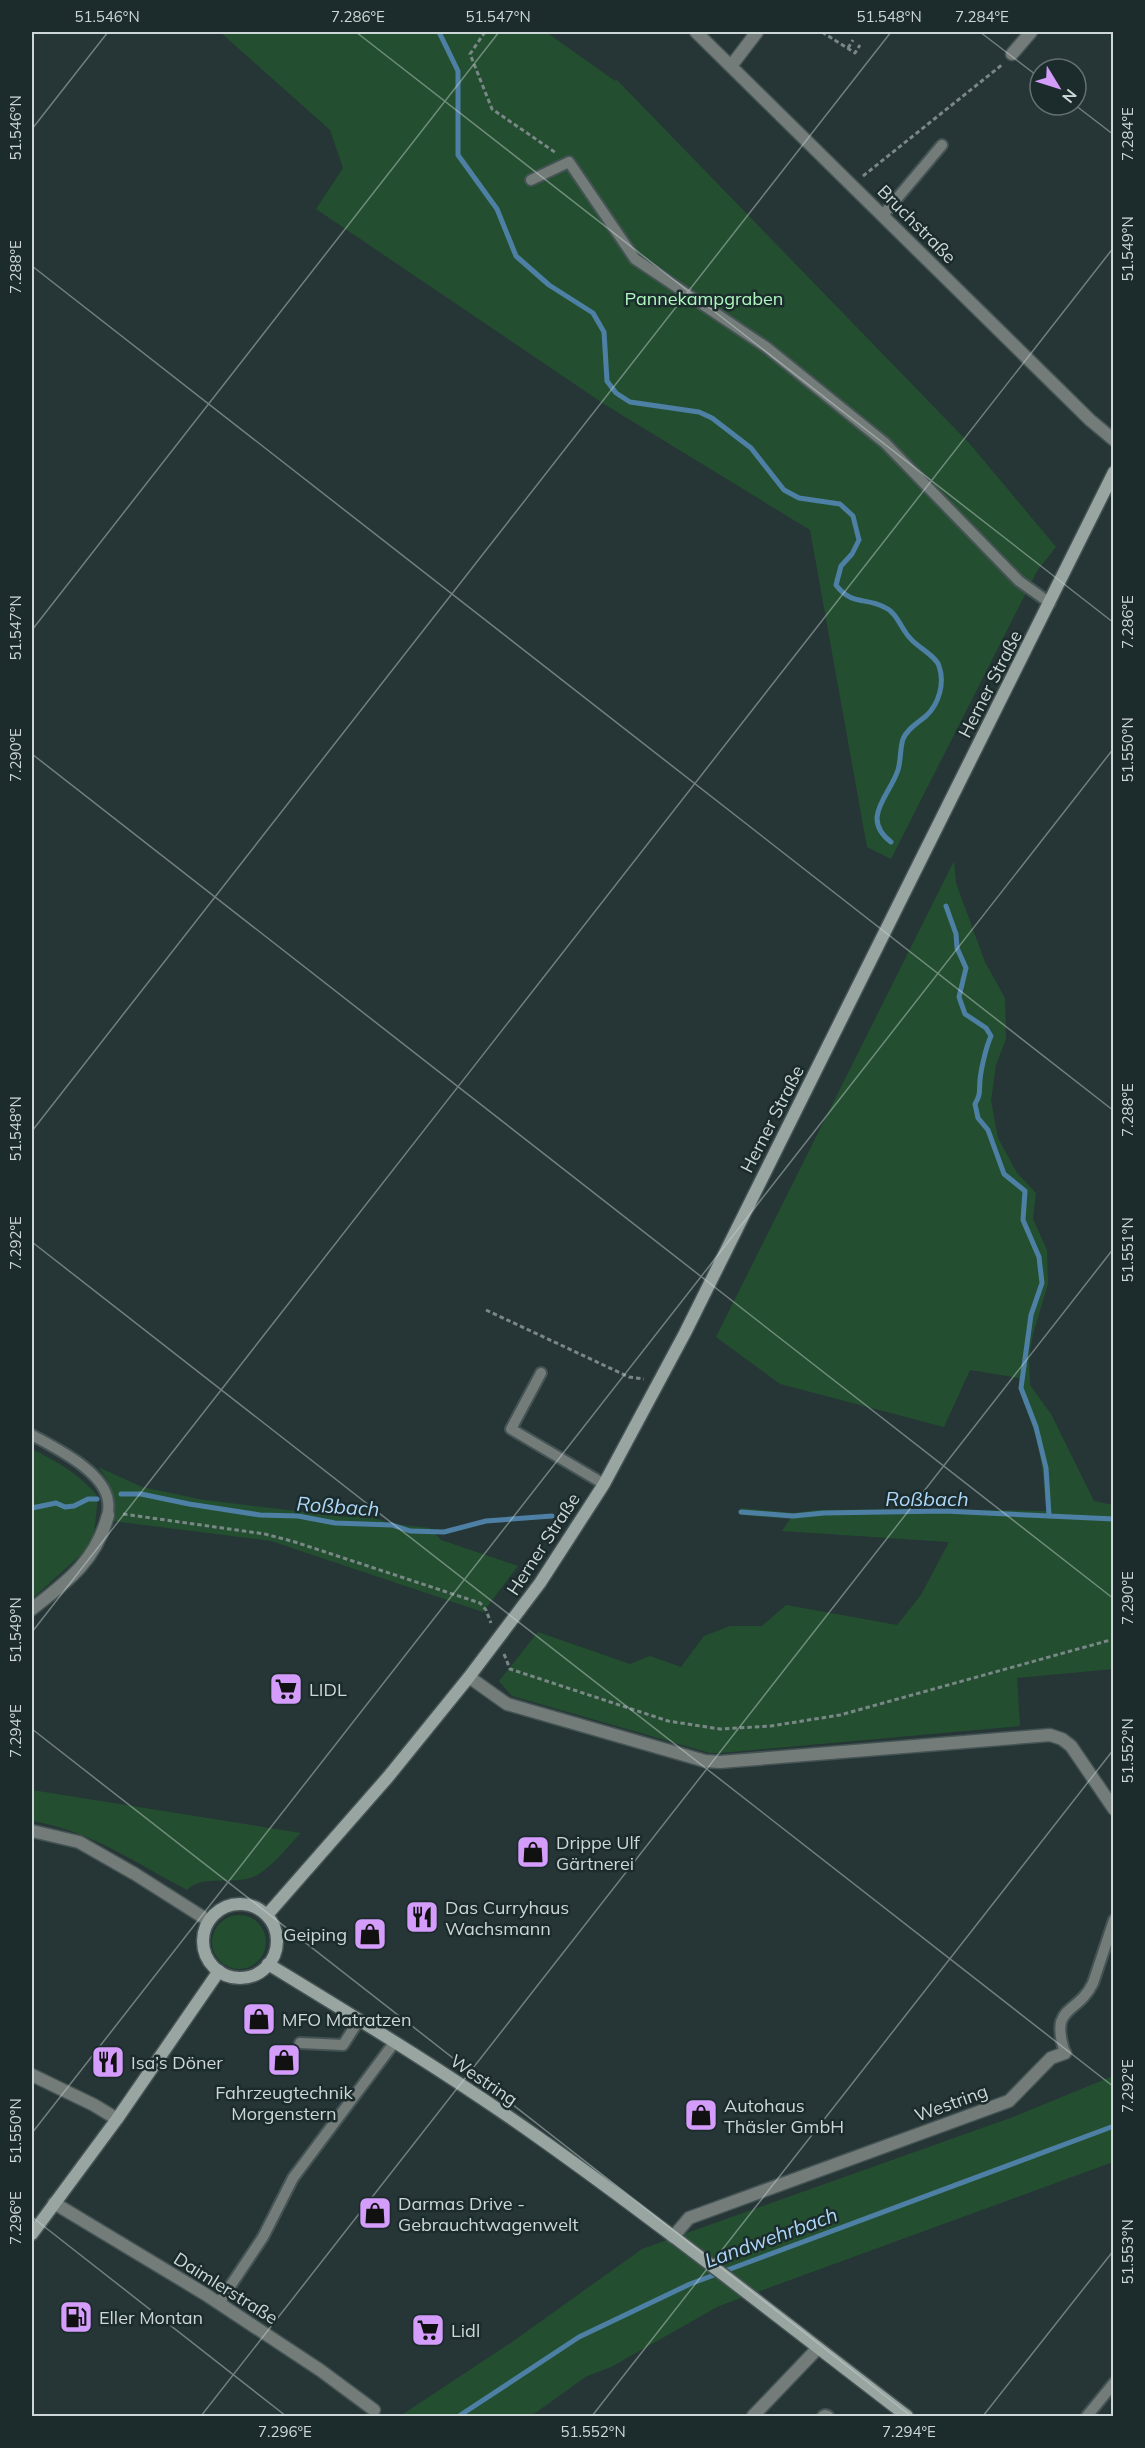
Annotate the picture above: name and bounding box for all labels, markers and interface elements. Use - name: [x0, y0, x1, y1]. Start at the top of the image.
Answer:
- text: 51.546°N: [74, 7, 140, 26]
- text: 7.286°E: [331, 7, 385, 26]
- text: 51.547°N: [465, 7, 531, 26]
- text: 51.548°N: [856, 7, 922, 26]
- text: 7.284°E: [955, 7, 1009, 26]
- north arrow: [1028, 57, 1088, 117]
- text: N: [1058, 85, 1081, 107]
- text: 51.546°N: [6, 95, 25, 161]
- text: 7.284°E: [1118, 107, 1137, 161]
- street label: Bruchstraße: [873, 180, 961, 268]
- text: 51.549°N: [1118, 216, 1137, 282]
- text: 7.288°E: [6, 240, 25, 294]
- park label: Pannekampgraben: [625, 287, 783, 310]
- text: 51.547°N: [6, 595, 25, 661]
- text: 7.286°E: [1118, 595, 1137, 649]
- street label: Herner Straße: [953, 626, 1027, 742]
- text: 51.550°N: [1118, 717, 1137, 783]
- text: 7.290°E: [6, 728, 25, 782]
- street label: Herner Straße: [735, 1061, 809, 1177]
- text: 7.288°E: [1118, 1083, 1137, 1137]
- text: 51.548°N: [6, 1096, 25, 1162]
- text: 7.292°E: [6, 1216, 25, 1270]
- text: 51.551°N: [1118, 1217, 1137, 1283]
- water label: Roßbach: [885, 1486, 969, 1511]
- street label: Herner Straße: [501, 1488, 585, 1600]
- water label: Roßbach: [296, 1491, 380, 1521]
- text: 7.290°E: [1118, 1571, 1137, 1625]
- text: 51.549°N: [6, 1597, 25, 1663]
- supermarket icon: LIDL: [268, 1671, 304, 1707]
- place label: LIDL: [309, 1678, 347, 1701]
- text: 7.294°E: [6, 1704, 25, 1758]
- text: 51.552°N: [1118, 1718, 1137, 1784]
- place label: Drippe Ulf Gärtnerei: [556, 1831, 641, 1875]
- shop icon: Drippe Ulf Gärtnerei: [515, 1834, 551, 1870]
- place label: Das Curryhaus Wachsmann: [445, 1896, 569, 1940]
- restaurant icon: Das Curryhaus Wachsmann: [404, 1899, 440, 1935]
- shop icon: Geiping: [352, 1916, 388, 1952]
- place label: Geiping: [283, 1923, 347, 1946]
- shop icon: MFO Matratzen: [241, 2001, 277, 2037]
- place label: MFO Matratzen: [282, 2008, 411, 2031]
- shop icon: Fahrzeugtechnik Morgenstern: [266, 2042, 302, 2078]
- restaurant icon: Isa’s Döner: [90, 2044, 126, 2080]
- street label: Westring: [446, 2049, 522, 2111]
- place label: Isa’s Döner: [131, 2051, 223, 2074]
- text: 7.292°E: [1118, 2059, 1137, 2113]
- street label: Westring: [911, 2079, 991, 2127]
- place label: Fahrzeugtechnik Morgenstern: [215, 2081, 353, 2125]
- place label: Autohaus Thäsler GmbH: [724, 2094, 844, 2138]
- shop icon: Autohaus Thäsler GmbH: [683, 2097, 719, 2133]
- text: 51.550°N: [6, 2098, 25, 2164]
- text: 7.296°E: [6, 2191, 25, 2245]
- place label: Darmas Drive - Gebrauchtwagenwelt: [398, 2192, 579, 2236]
- shop icon: Darmas Drive - Gebrauchtwagenwelt: [357, 2195, 393, 2231]
- water label: Landwehrbach: [701, 2201, 841, 2273]
- text: 51.553°N: [1118, 2219, 1137, 2285]
- street label: Daimlerstraße: [170, 2247, 282, 2329]
- fuel station icon: Eller Montan: [58, 2299, 94, 2335]
- place label: Eller Montan: [99, 2306, 203, 2329]
- supermarket icon: Lidl: [410, 2312, 446, 2348]
- place label: Lidl: [451, 2319, 480, 2342]
- text: 7.296°E: [258, 2422, 312, 2441]
- text: 51.552°N: [560, 2422, 626, 2441]
- text: 7.294°E: [882, 2422, 936, 2441]

